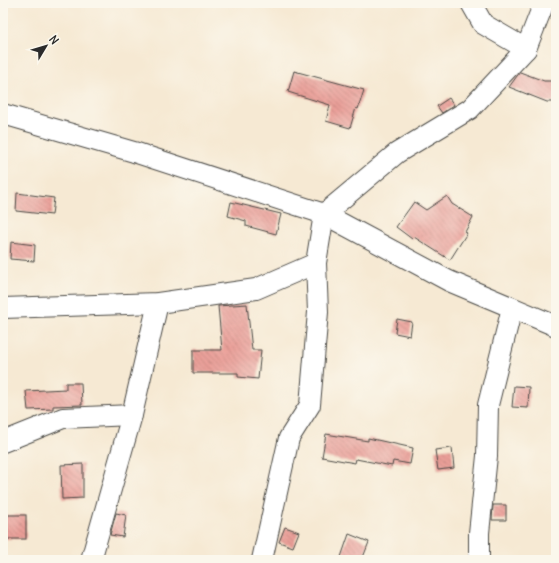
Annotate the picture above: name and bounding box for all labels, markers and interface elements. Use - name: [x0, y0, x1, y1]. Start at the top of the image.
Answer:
- north arrow: [26, 26, 66, 66]
- text: N: [46, 33, 62, 47]

